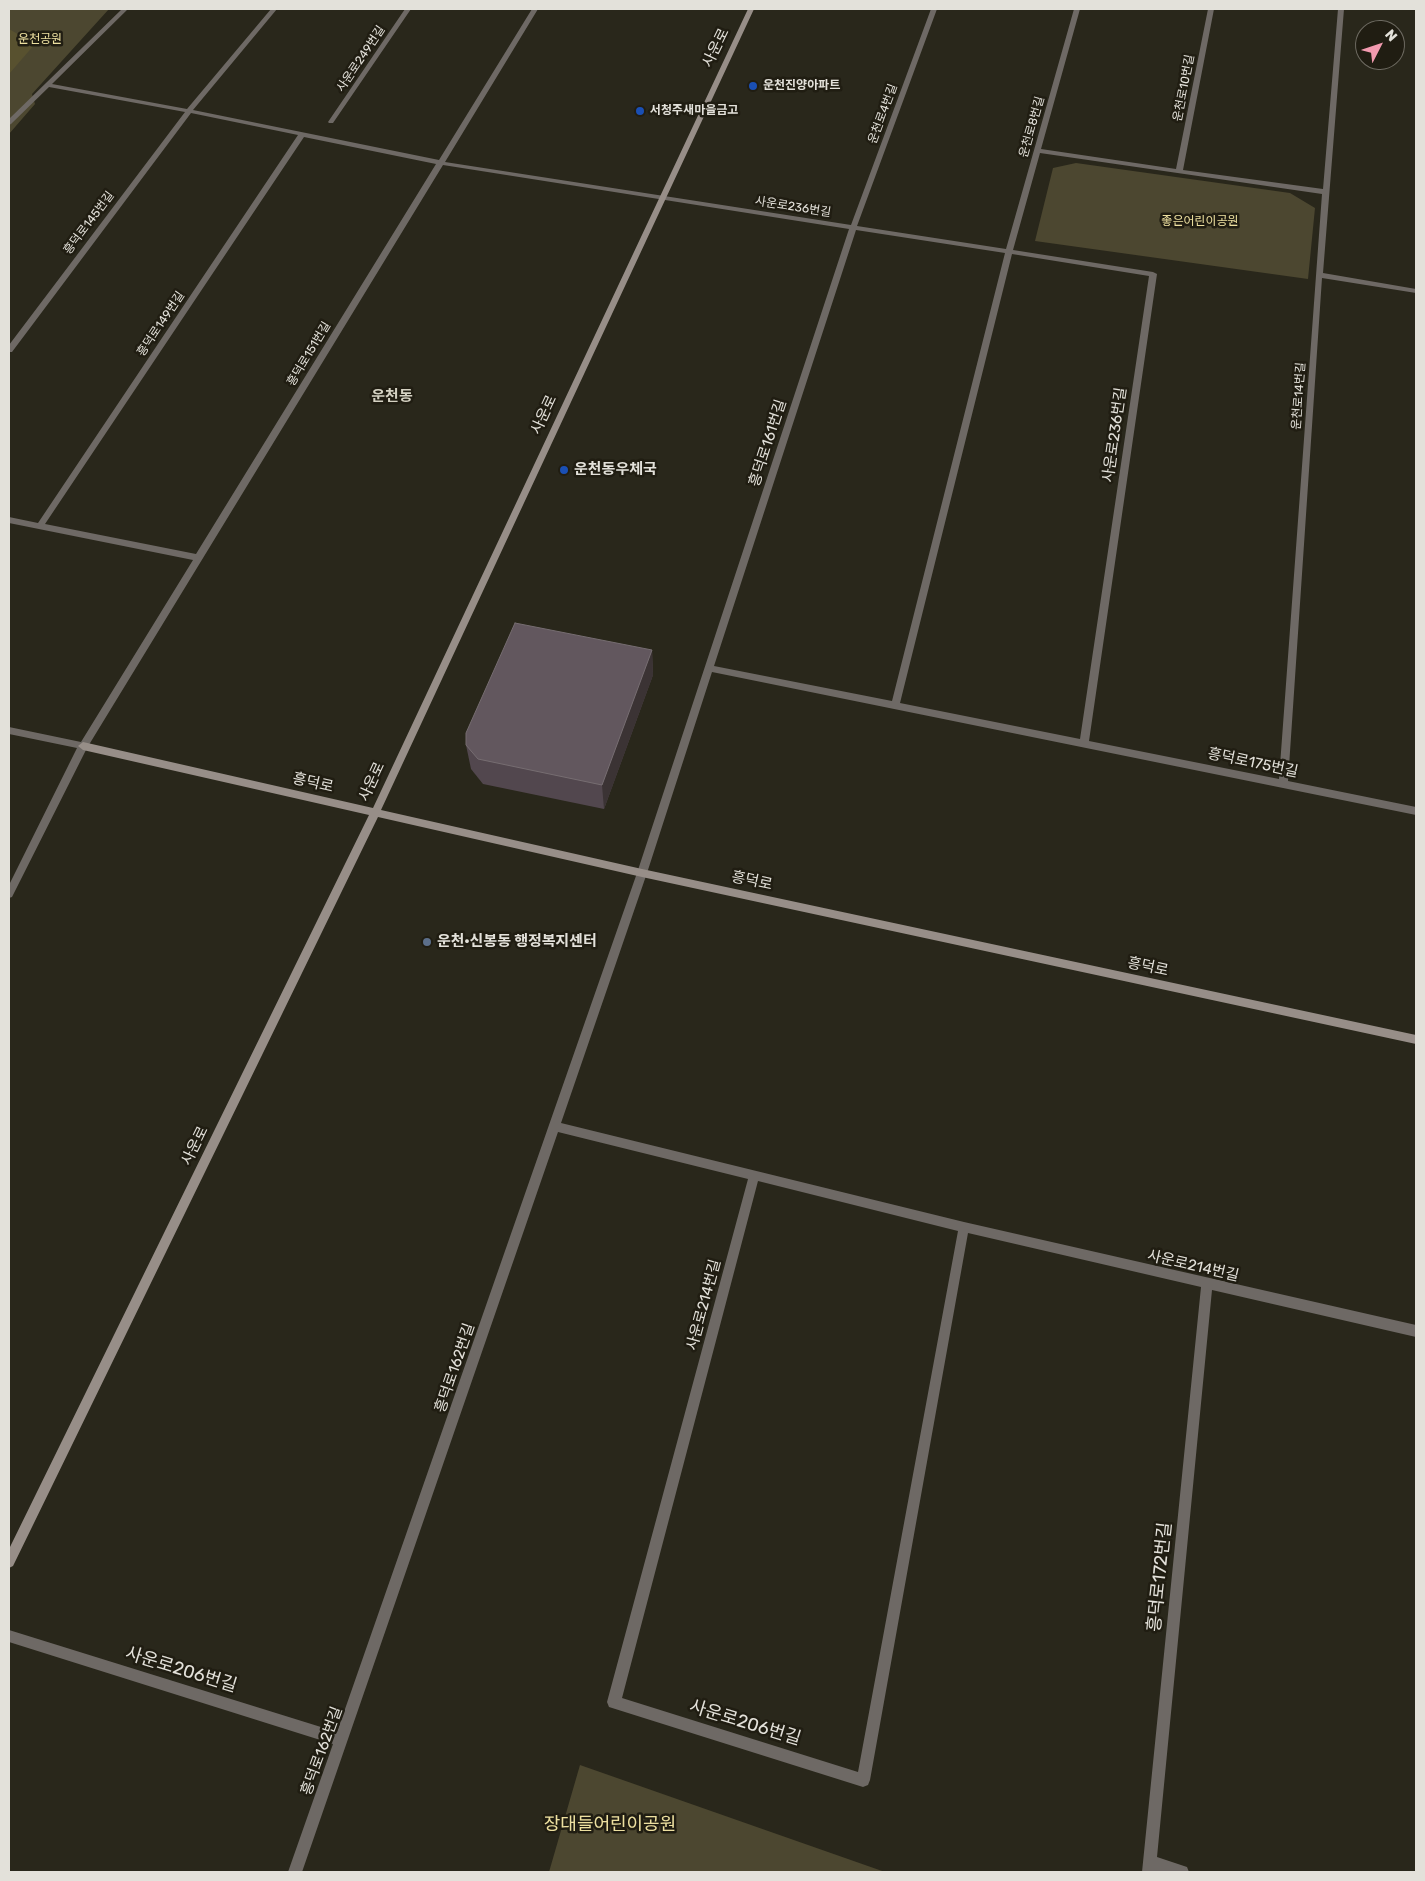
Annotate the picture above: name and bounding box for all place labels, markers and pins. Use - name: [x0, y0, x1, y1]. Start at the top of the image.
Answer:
- place label: 운천진양아파트: [763, 79, 840, 93]
- marker: 운천진양아파트: [747, 80, 759, 92]
- place label: 서청주새마을금고: [650, 104, 738, 118]
- marker: 서청주새마을금고: [634, 105, 646, 117]
- place label: 운천동우체국: [574, 461, 657, 479]
- marker: 운천동우체국: [558, 464, 570, 476]
- place label: 운천·신봉동 행정복지센터: [437, 933, 597, 951]
- marker: 운천·신봉동 행정복지센터: [421, 936, 433, 948]

